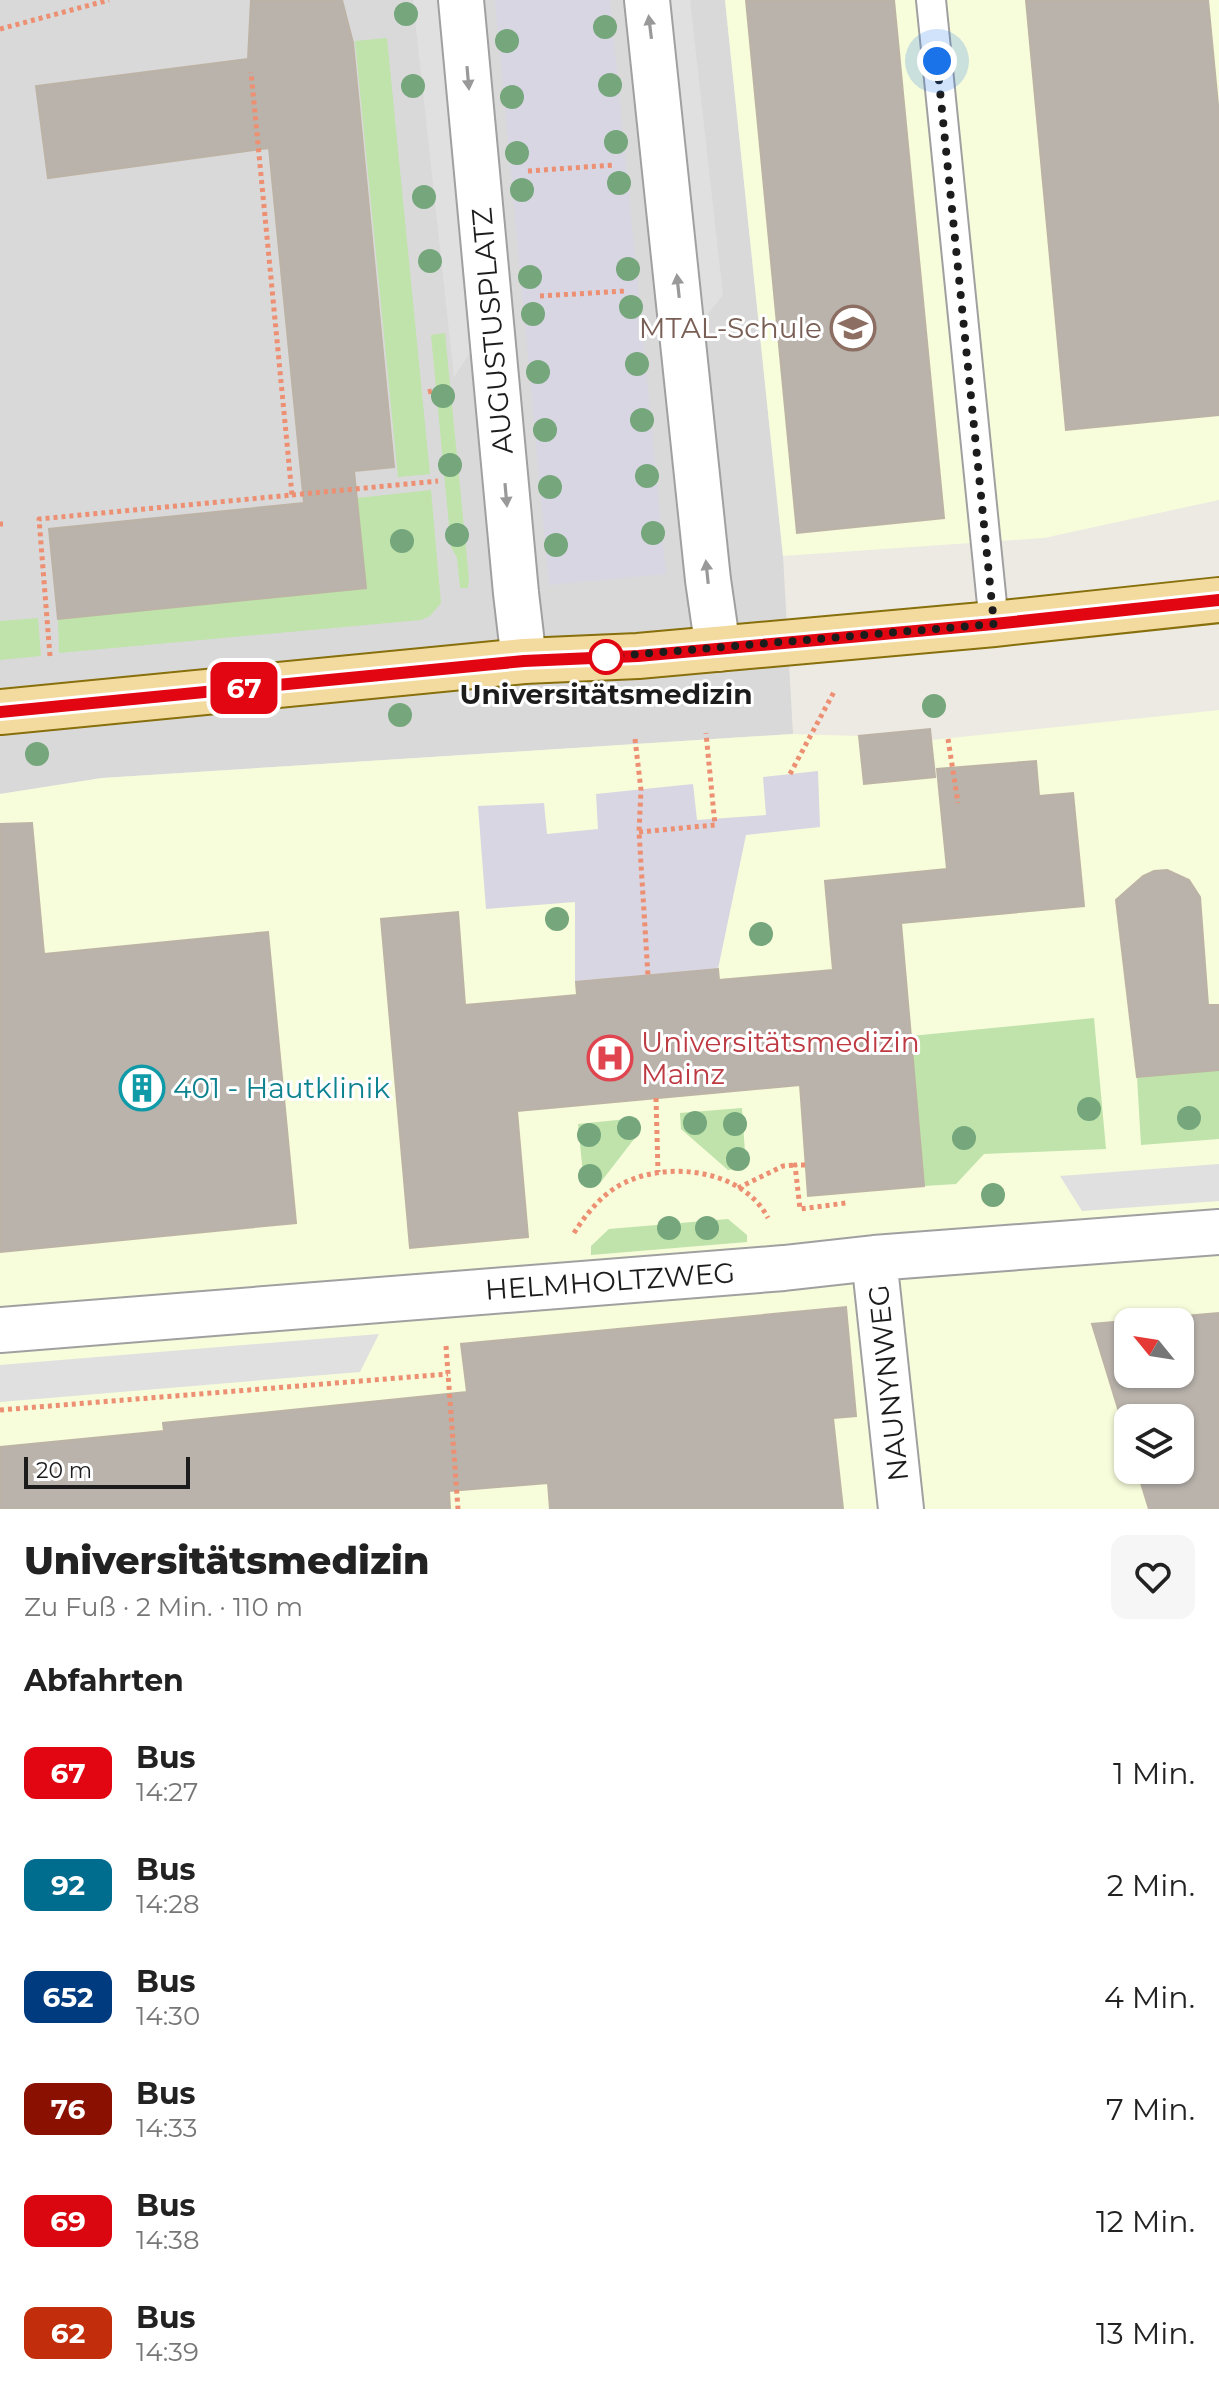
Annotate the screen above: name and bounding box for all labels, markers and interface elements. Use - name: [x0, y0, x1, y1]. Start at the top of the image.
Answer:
- one-way arrow: [643, 14, 656, 39]
- your location: [917, 41, 957, 81]
- one-way arrow: [462, 66, 475, 91]
- street label: AUGUSTUSPLATZ: [464, 206, 520, 456]
- one-way arrow: [671, 273, 684, 298]
- school or university icon: MTAL-Schule: [829, 304, 877, 352]
- place label: MTAL-Schule: [639, 311, 822, 345]
- one-way arrow: [500, 483, 513, 508]
- one-way arrow: [701, 559, 714, 584]
- marker: Universitätsmedizin: [589, 640, 623, 674]
- line badge: 67: [208, 662, 280, 714]
- text: 67: [226, 671, 262, 705]
- place label: Universitätsmedizin: [459, 677, 753, 711]
- place label: Universitätsmedizin Mainz: [641, 1025, 920, 1091]
- hospital icon: Universitätsmedizin Mainz: [586, 1034, 634, 1082]
- building icon: 401 - Hautklinik: [118, 1064, 166, 1112]
- place label: 401 - Hautklinik: [173, 1071, 390, 1105]
- street label: HELMHOLTZWEG: [484, 1255, 736, 1307]
- street label: NAUNYNWEG: [861, 1283, 915, 1483]
- north arrow: [1114, 1308, 1194, 1388]
- map controls: [1114, 1308, 1194, 1484]
- button: layers: [1114, 1404, 1194, 1484]
- scale bar: [24, 1453, 190, 1489]
- text: 20 m: [36, 1457, 92, 1484]
- button: heart: [1111, 1535, 1195, 1619]
- text: Universitätsmedizin: [24, 1537, 429, 1584]
- text: Zu Fuß · 2 Min. · 110 m: [24, 1591, 303, 1623]
- text: Abfahrten: [24, 1662, 184, 1699]
- text: Bus: [136, 1739, 196, 1776]
- text: 1 Min.: [1113, 1755, 1195, 1792]
- text: 67: [50, 1756, 86, 1790]
- text: 14:27: [136, 1776, 198, 1808]
- text: Bus: [136, 1851, 196, 1888]
- text: 2 Min.: [1107, 1867, 1195, 1904]
- text: 92: [51, 1868, 85, 1902]
- text: 14:28: [136, 1888, 200, 1920]
- text: Bus: [136, 1963, 196, 2000]
- text: 4 Min.: [1104, 1979, 1195, 2016]
- text: 652: [43, 1980, 93, 2014]
- text: 14:30: [136, 2000, 200, 2032]
- text: Bus: [136, 2075, 196, 2112]
- text: 7 Min.: [1106, 2091, 1195, 2128]
- text: 76: [51, 2092, 85, 2126]
- text: 14:33: [136, 2112, 197, 2144]
- text: Bus: [136, 2187, 196, 2224]
- text: 12 Min.: [1096, 2203, 1195, 2240]
- text: 69: [50, 2204, 86, 2238]
- text: 14:38: [136, 2224, 200, 2256]
- text: Bus: [136, 2299, 196, 2336]
- text: 13 Min.: [1096, 2315, 1195, 2352]
- text: 62: [51, 2316, 85, 2350]
- text: 14:39: [136, 2336, 199, 2368]

